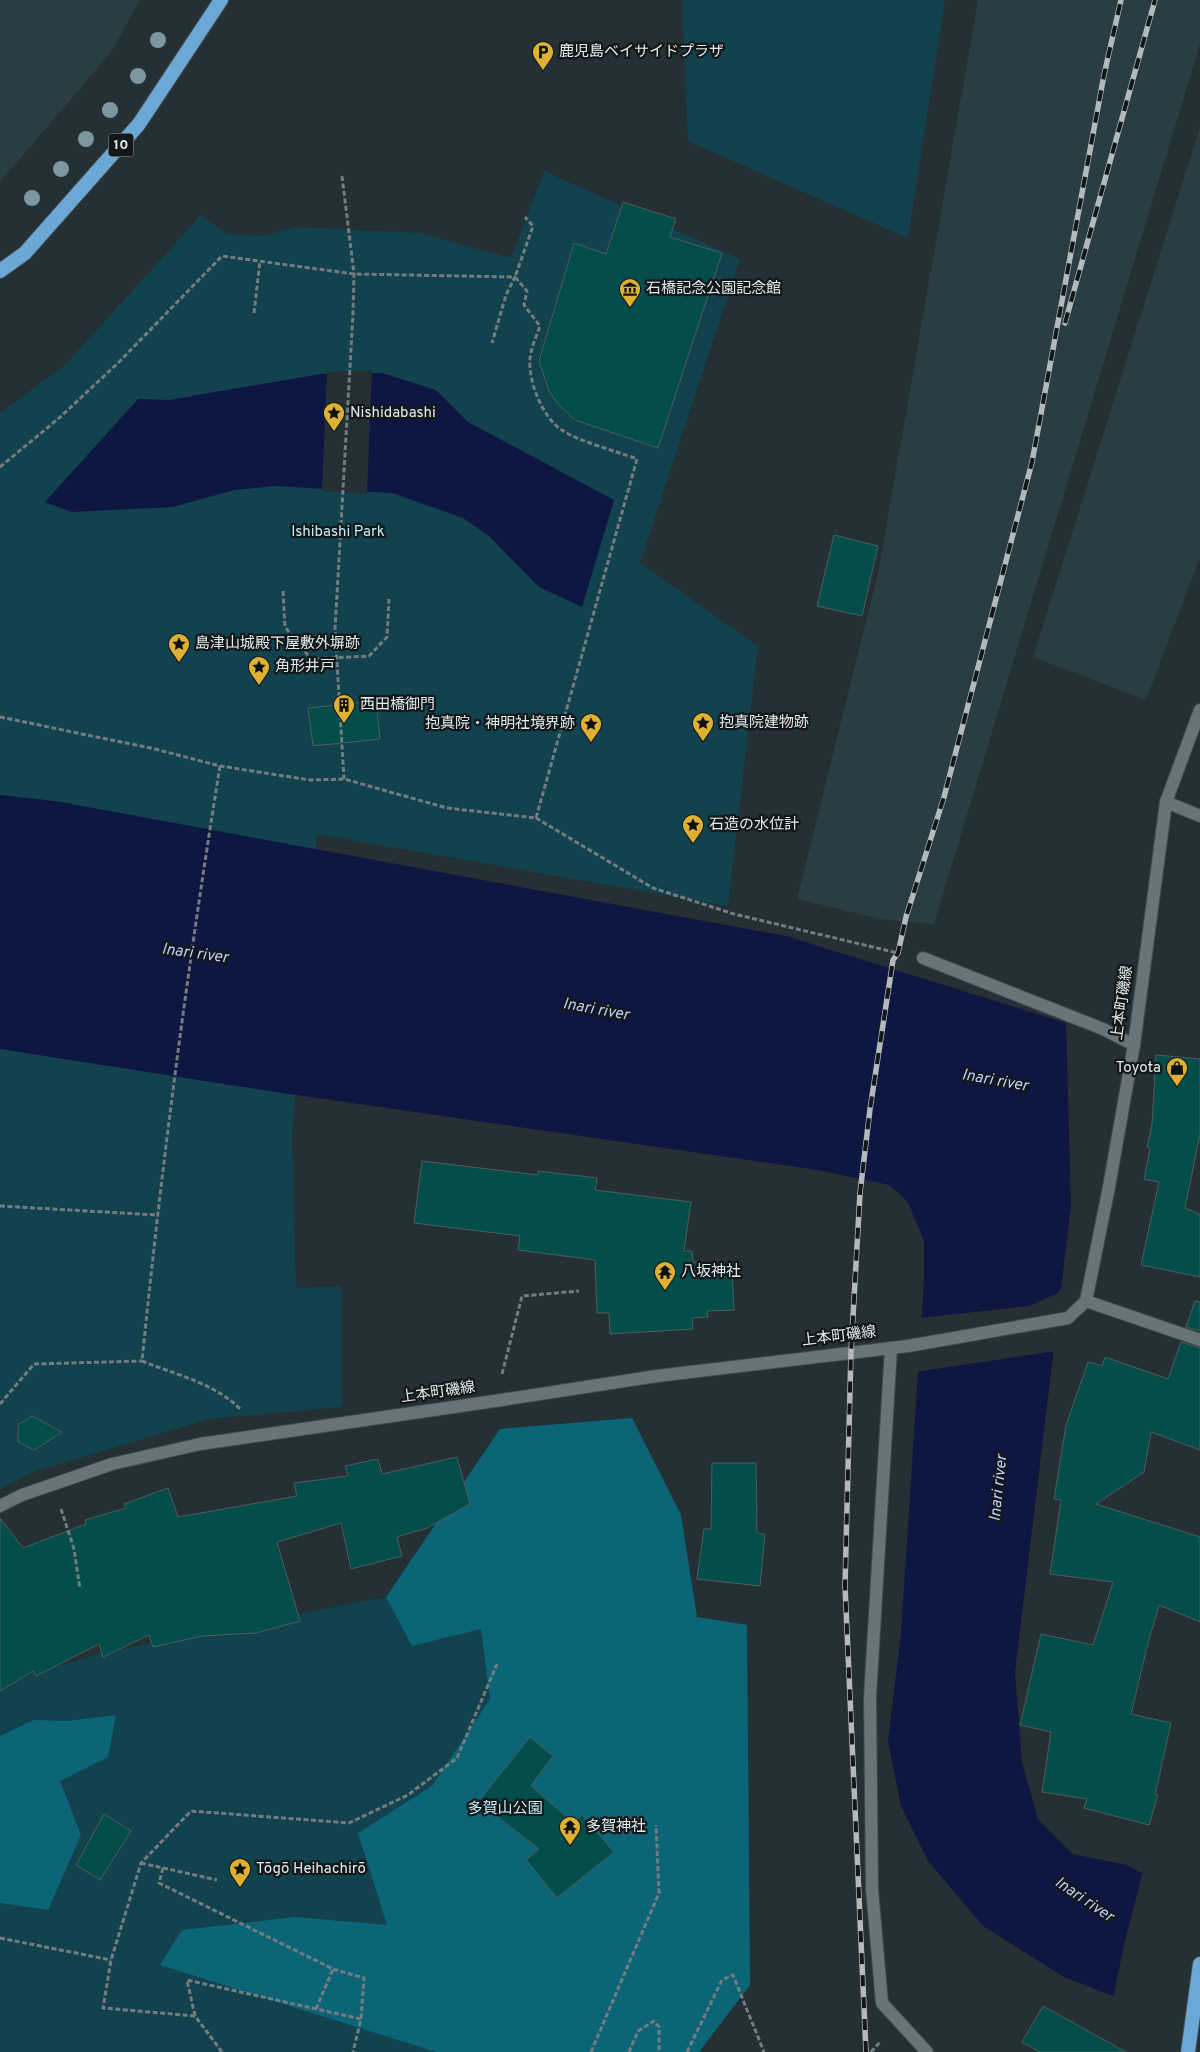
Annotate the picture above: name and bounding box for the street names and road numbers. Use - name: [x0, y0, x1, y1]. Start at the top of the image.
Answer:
- road number: 10: [108, 134, 134, 156]
- street label: 上本町磯線: [1108, 965, 1138, 1041]
- street label: 上本町磯線: [801, 1323, 877, 1351]
- street label: 上本町磯線: [400, 1378, 476, 1408]

